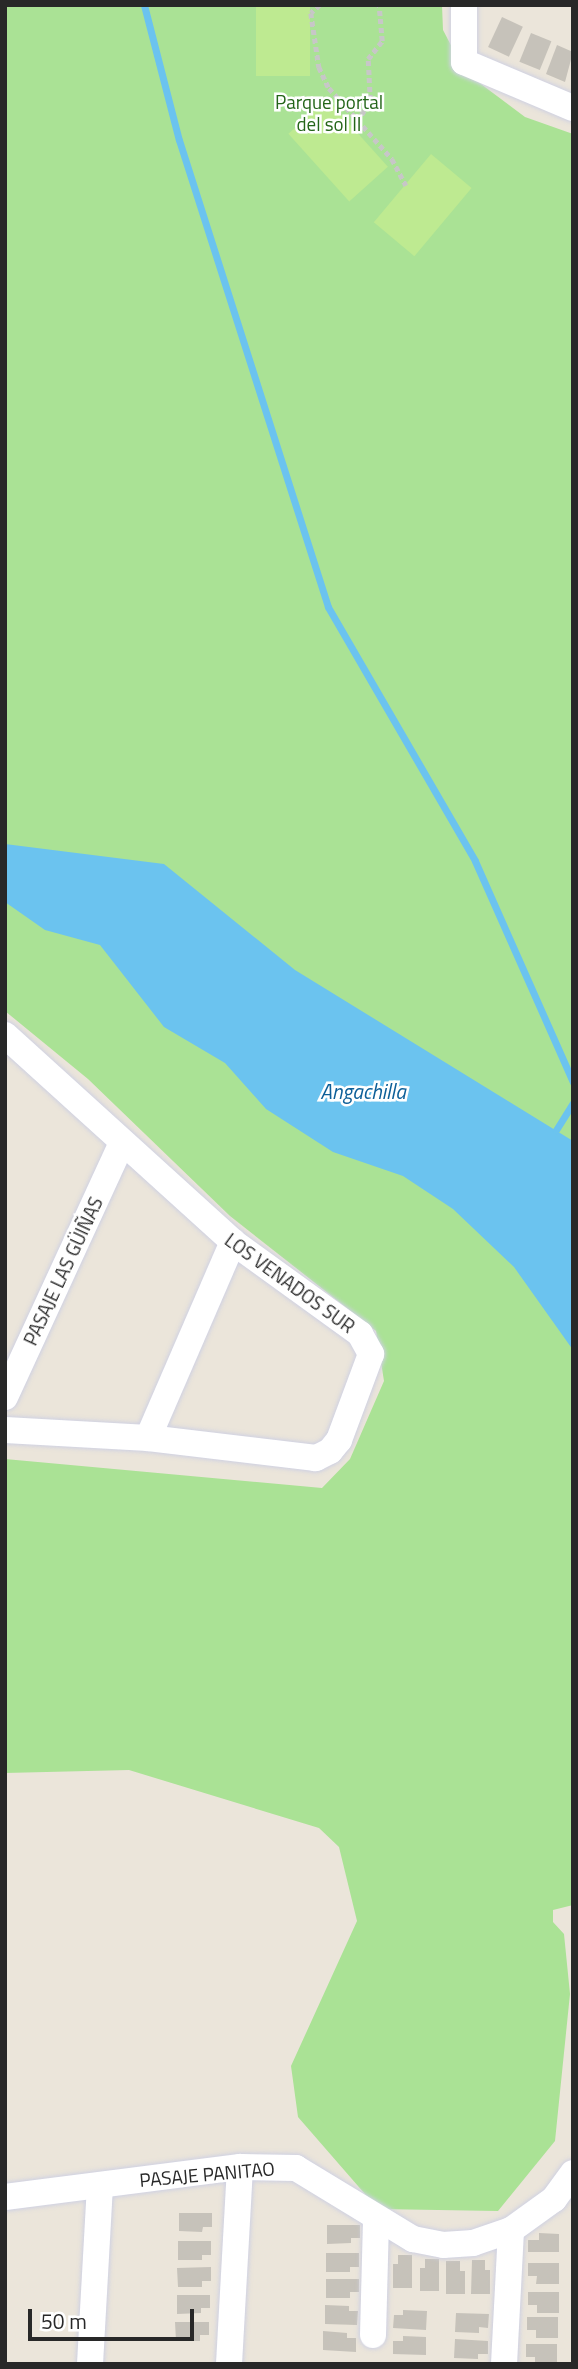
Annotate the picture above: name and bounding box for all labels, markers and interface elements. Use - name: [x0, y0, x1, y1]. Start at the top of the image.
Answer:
- park label: Parque portal del sol II: [275, 91, 383, 135]
- water label: Angachilla: [320, 1078, 406, 1104]
- street label: PASAJE LAS GÜIÑAS: [19, 1193, 107, 1349]
- street label: LOS VENADOS SUR: [221, 1228, 359, 1338]
- street label: PASAJE PANITAO: [138, 2157, 276, 2191]
- scale bar: [32, 2296, 198, 2340]
- text: 50 m: [41, 2305, 87, 2337]

